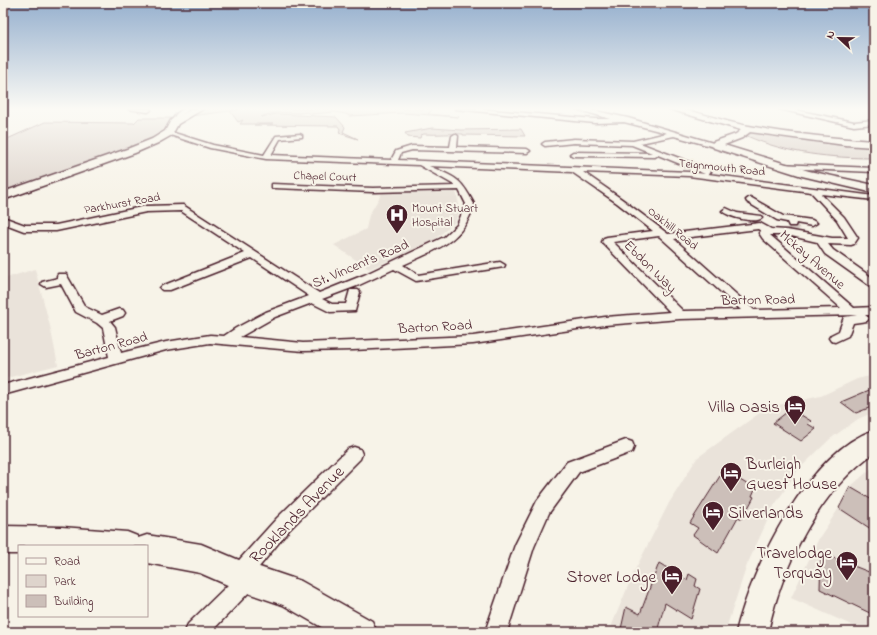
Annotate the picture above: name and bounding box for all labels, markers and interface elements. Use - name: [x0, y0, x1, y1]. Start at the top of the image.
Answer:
- north arrow: [819, 18, 859, 58]
- text: N: [822, 28, 839, 41]
- street label: Teignmouth Road: [678, 154, 766, 183]
- street label: Chapel Court: [293, 167, 357, 187]
- street label: Parkhurst Road: [83, 188, 162, 220]
- place label: Mount Stuart Hospital: [412, 200, 478, 232]
- hospital icon: Mount Stuart Hospital: [384, 202, 410, 235]
- street label: Oakhill Road: [643, 203, 702, 255]
- street label: Mckay Avenue: [774, 225, 850, 296]
- street label: St. Vincent's Road: [309, 234, 412, 294]
- street label: Ebdon Way: [618, 236, 681, 299]
- street label: Barton Road: [720, 289, 795, 312]
- street label: Barton Road: [396, 315, 473, 340]
- street label: Barton Road: [72, 327, 150, 366]
- hotel icon: Villa Oasis: [782, 393, 808, 426]
- place label: Villa Oasis: [707, 395, 780, 420]
- place label: Burleigh Guest House: [745, 452, 838, 497]
- street label: Rooklands Avenue: [244, 460, 351, 570]
- hotel icon: Burleigh Guest House: [718, 460, 744, 493]
- hotel icon: Silverlands: [700, 499, 726, 532]
- place label: Silverlands: [728, 501, 803, 526]
- place label: Travelodge Torquay: [757, 541, 832, 587]
- legend: [18, 545, 148, 617]
- hotel icon: Travelodge Torquay: [834, 549, 860, 582]
- text: Road: [54, 553, 80, 571]
- hotel icon: Stover Lodge: [659, 563, 685, 596]
- place label: Stover Lodge: [566, 565, 656, 592]
- text: Park: [54, 573, 76, 591]
- text: Building: [53, 593, 93, 612]

